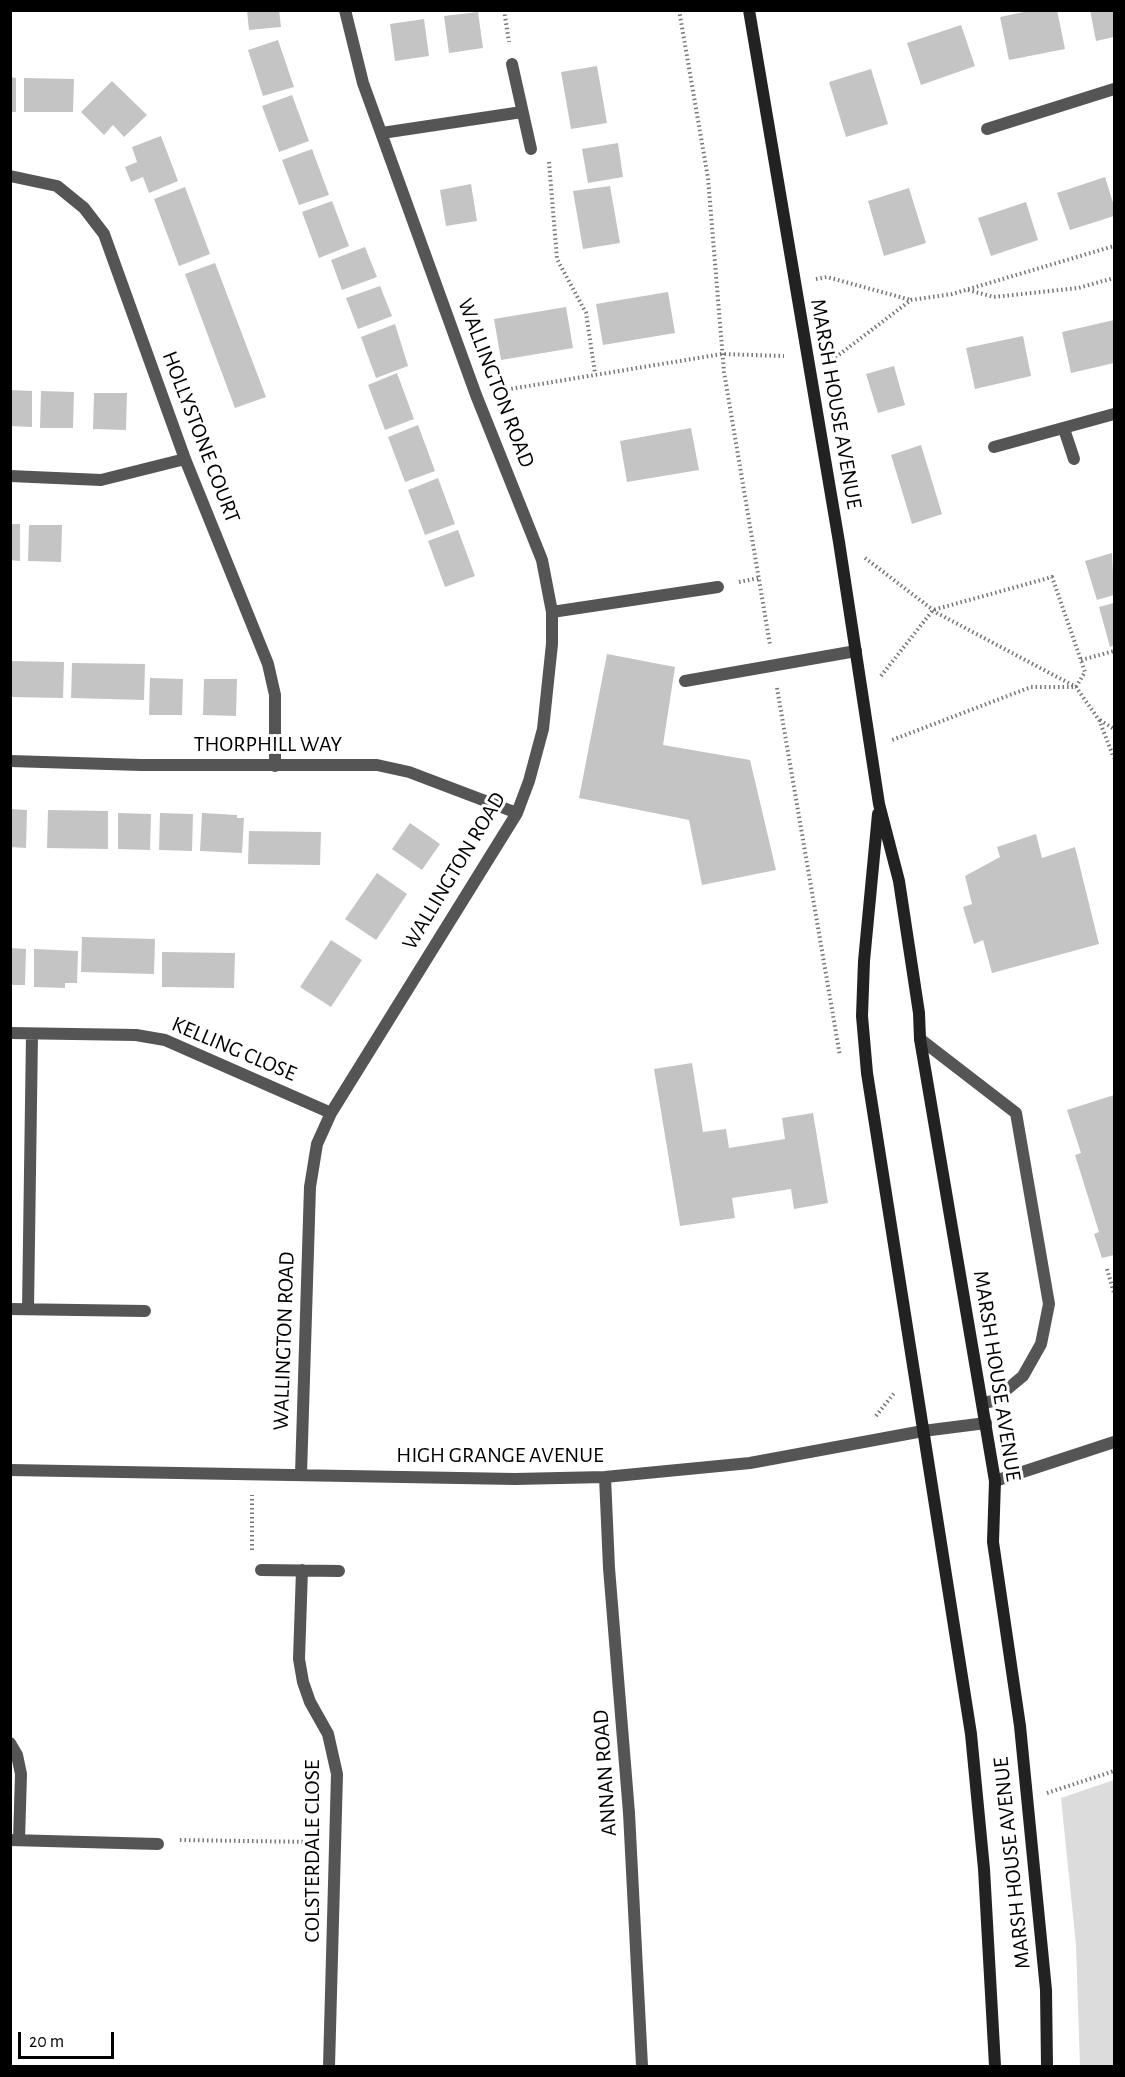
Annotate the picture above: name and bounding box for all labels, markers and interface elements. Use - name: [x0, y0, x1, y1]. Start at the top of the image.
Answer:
- street label: WALLINGTON ROAD: [452, 295, 540, 471]
- street label: MARSH HOUSE AVENUE: [805, 297, 867, 511]
- street label: HOLLYSTONE COURT: [156, 347, 246, 527]
- street label: THORPHILL WAY: [194, 731, 342, 757]
- street label: WALLINGTON ROAD: [397, 787, 511, 955]
- street label: KELLING CLOSE: [168, 1011, 300, 1087]
- street label: WALLINGTON ROAD: [268, 1251, 300, 1431]
- street label: MARSH HOUSE AVENUE: [967, 1269, 1027, 1483]
- street label: HIGH GRANGE AVENUE: [396, 1442, 604, 1468]
- street label: ANNAN ROAD: [587, 1709, 623, 1837]
- street label: MARSH HOUSE AVENUE: [988, 1756, 1036, 1970]
- street label: COLSTERDALE CLOSE: [299, 1760, 325, 1942]
- scale bar: [21, 2020, 117, 2058]
- text: 20 m: [29, 2033, 64, 2051]

